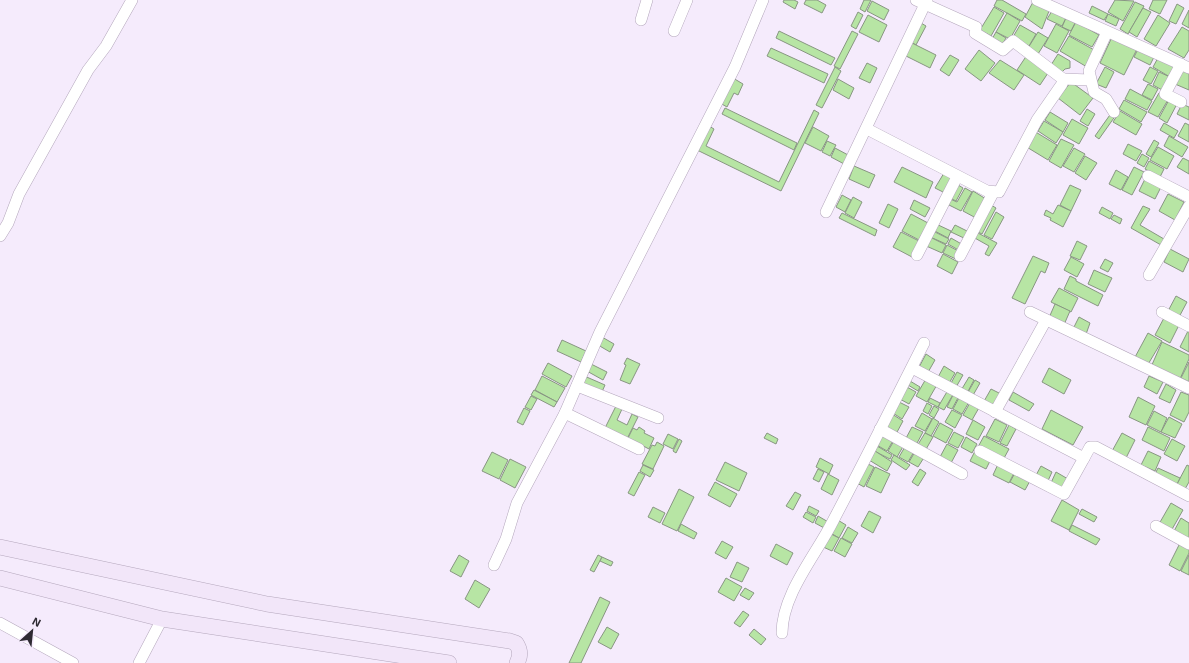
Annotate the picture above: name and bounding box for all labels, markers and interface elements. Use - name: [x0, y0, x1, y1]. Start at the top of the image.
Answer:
- north arrow: [12, 611, 52, 651]
- text: N: [30, 614, 43, 629]

